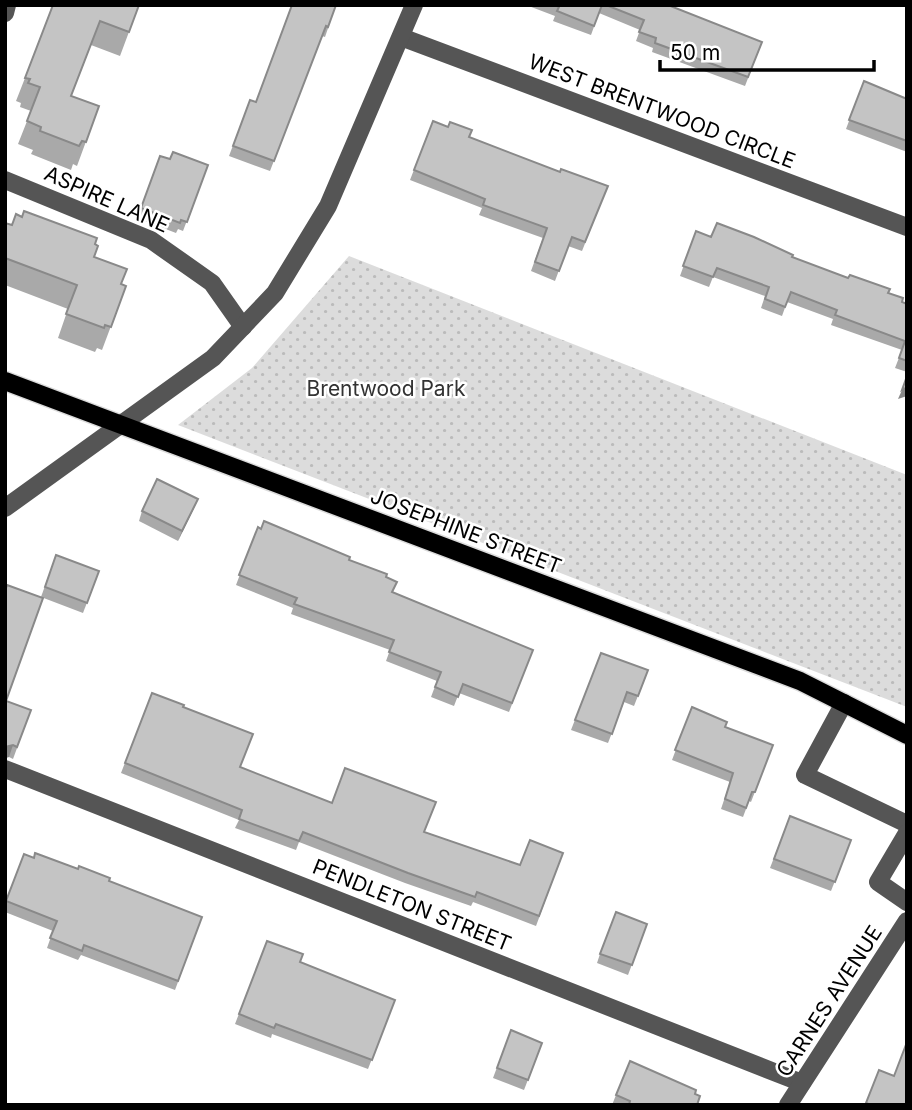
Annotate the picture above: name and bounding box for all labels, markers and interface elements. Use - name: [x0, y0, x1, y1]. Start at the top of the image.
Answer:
- scale bar: [660, 28, 874, 72]
- text: 50 m: [670, 40, 720, 65]
- street label: WEST BRENTWOOD CIRCLE: [525, 48, 799, 174]
- street label: ASPIRE LANE: [41, 160, 173, 238]
- park label: Brentwood Park: [307, 376, 466, 401]
- street label: JOSEPHINE STREET: [367, 483, 565, 579]
- street label: PENDLETON STREET: [309, 854, 515, 956]
- street label: CARNES AVENUE: [771, 921, 887, 1081]

